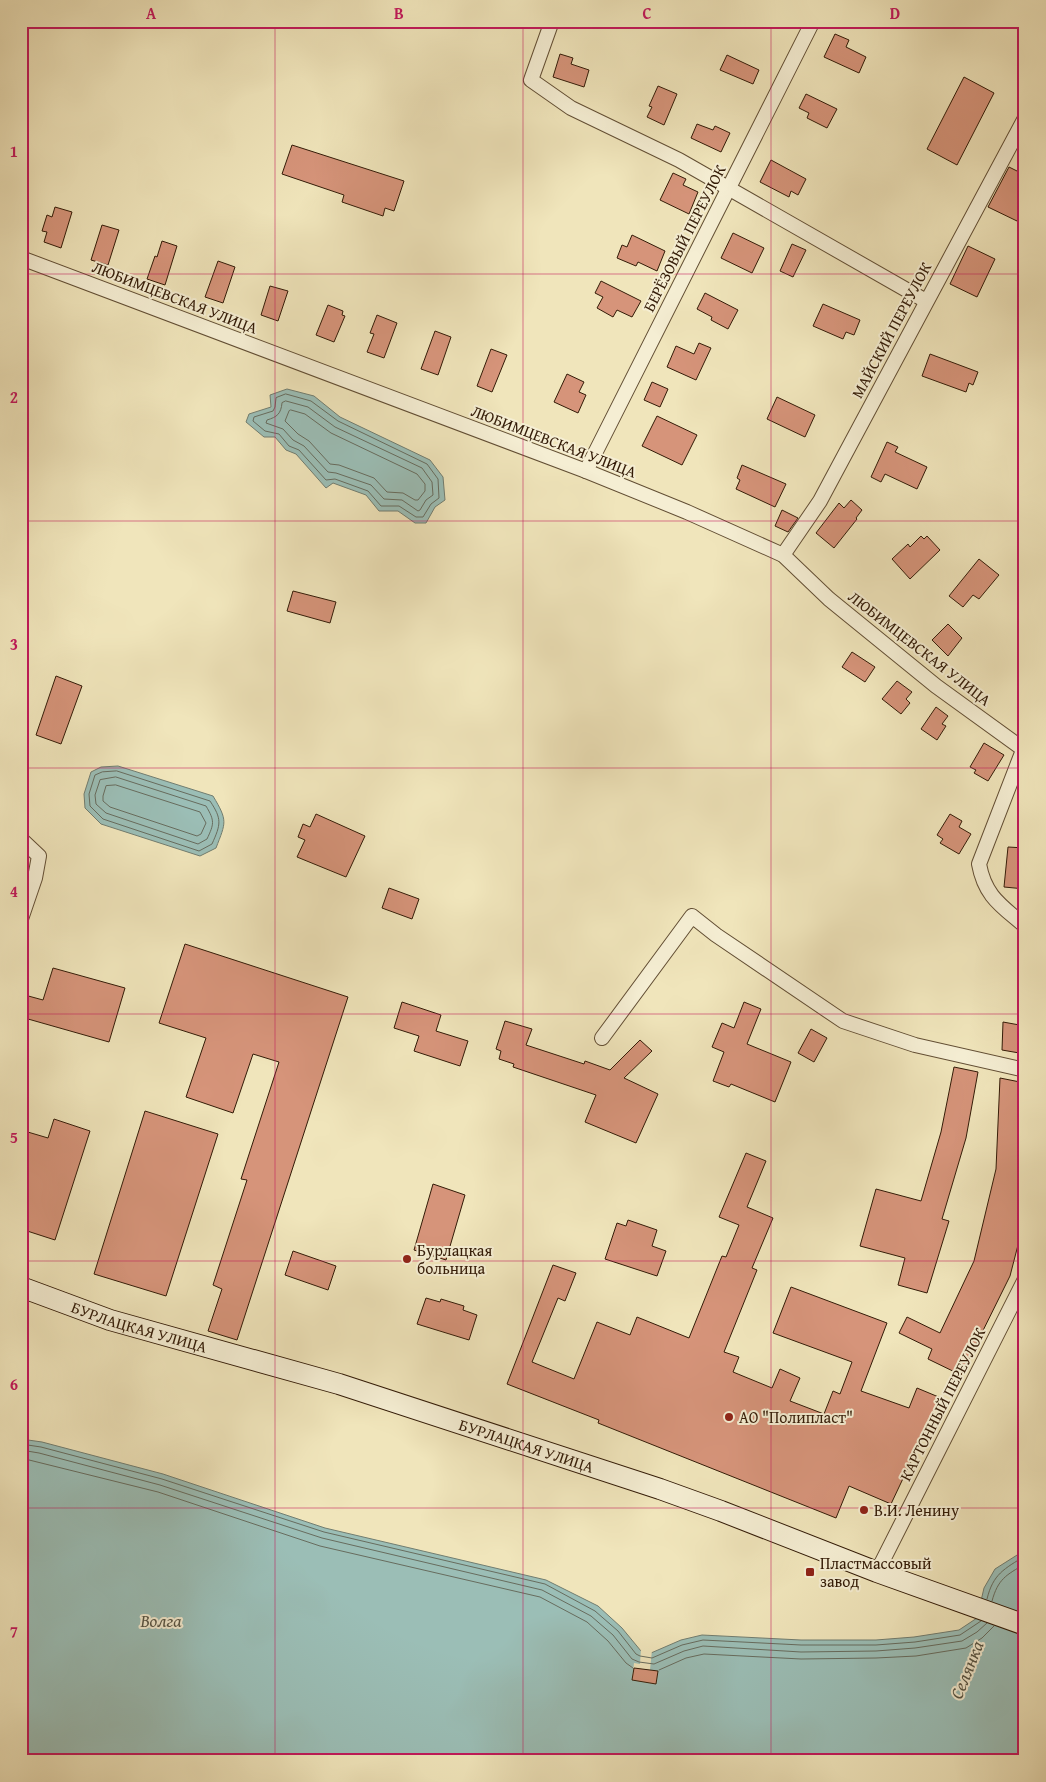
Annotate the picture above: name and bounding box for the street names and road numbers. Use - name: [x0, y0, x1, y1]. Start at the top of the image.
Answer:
- street label: БЕРЁЗОВЫЙ ПЕРЕУЛОК: [637, 160, 732, 316]
- street label: ЛЮБИМЦЕВСКАЯ УЛИЦА: [89, 254, 262, 340]
- street label: МАЙСКИЙ ПЕРЕУЛОК: [845, 257, 937, 402]
- street label: ЛЮБИМЦЕВСКАЯ УЛИЦА: [468, 398, 641, 484]
- street label: ЛЮБИМЦЕВСКАЯ УЛИЦА: [843, 584, 997, 712]
- street label: БУРЛАЦКАЯ УЛИЦА: [68, 1295, 210, 1359]
- street label: КАРТОННЫЙ ПЕРЕУЛОК: [893, 1323, 991, 1485]
- street label: БУРЛАЦКАЯ УЛИЦА: [456, 1412, 597, 1479]

